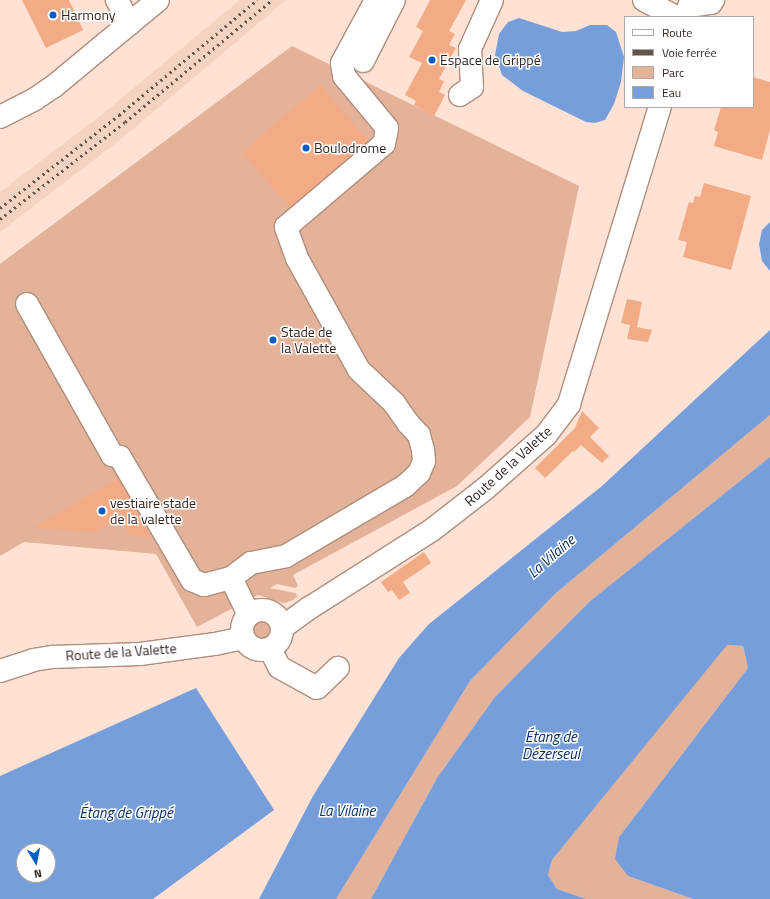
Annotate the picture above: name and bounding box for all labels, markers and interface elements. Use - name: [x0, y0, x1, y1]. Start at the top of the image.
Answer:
- place label: Harmony: [61, 7, 116, 23]
- marker: Harmony: [48, 10, 58, 20]
- legend: [624, 16, 754, 108]
- text: Route: [662, 23, 692, 42]
- text: Voie ferrée: [662, 43, 717, 62]
- place label: Espace de Grippé: [440, 52, 541, 68]
- marker: Espace de Grippé: [427, 55, 437, 65]
- text: Parc: [662, 63, 684, 82]
- text: Eau: [662, 83, 681, 102]
- place label: Boulodrome: [314, 140, 386, 156]
- marker: Boulodrome: [301, 143, 311, 153]
- place label: Stade de la Valette: [281, 324, 336, 356]
- marker: Stade de la Valette: [268, 335, 278, 345]
- street label: Route de la Valette: [461, 423, 555, 509]
- place label: vestiaire stade de la valette: [110, 495, 196, 528]
- marker: vestiaire stade de la valette: [97, 506, 107, 516]
- water label: La Vilaine: [524, 531, 578, 581]
- street label: Route de la Valette: [65, 640, 177, 664]
- water label: Étang de Dézerseul: [522, 727, 580, 762]
- water label: La Vilaine: [319, 802, 375, 820]
- water label: Étang de Grippé: [79, 804, 173, 822]
- north arrow: [16, 843, 56, 883]
- text: N: [33, 865, 43, 882]

